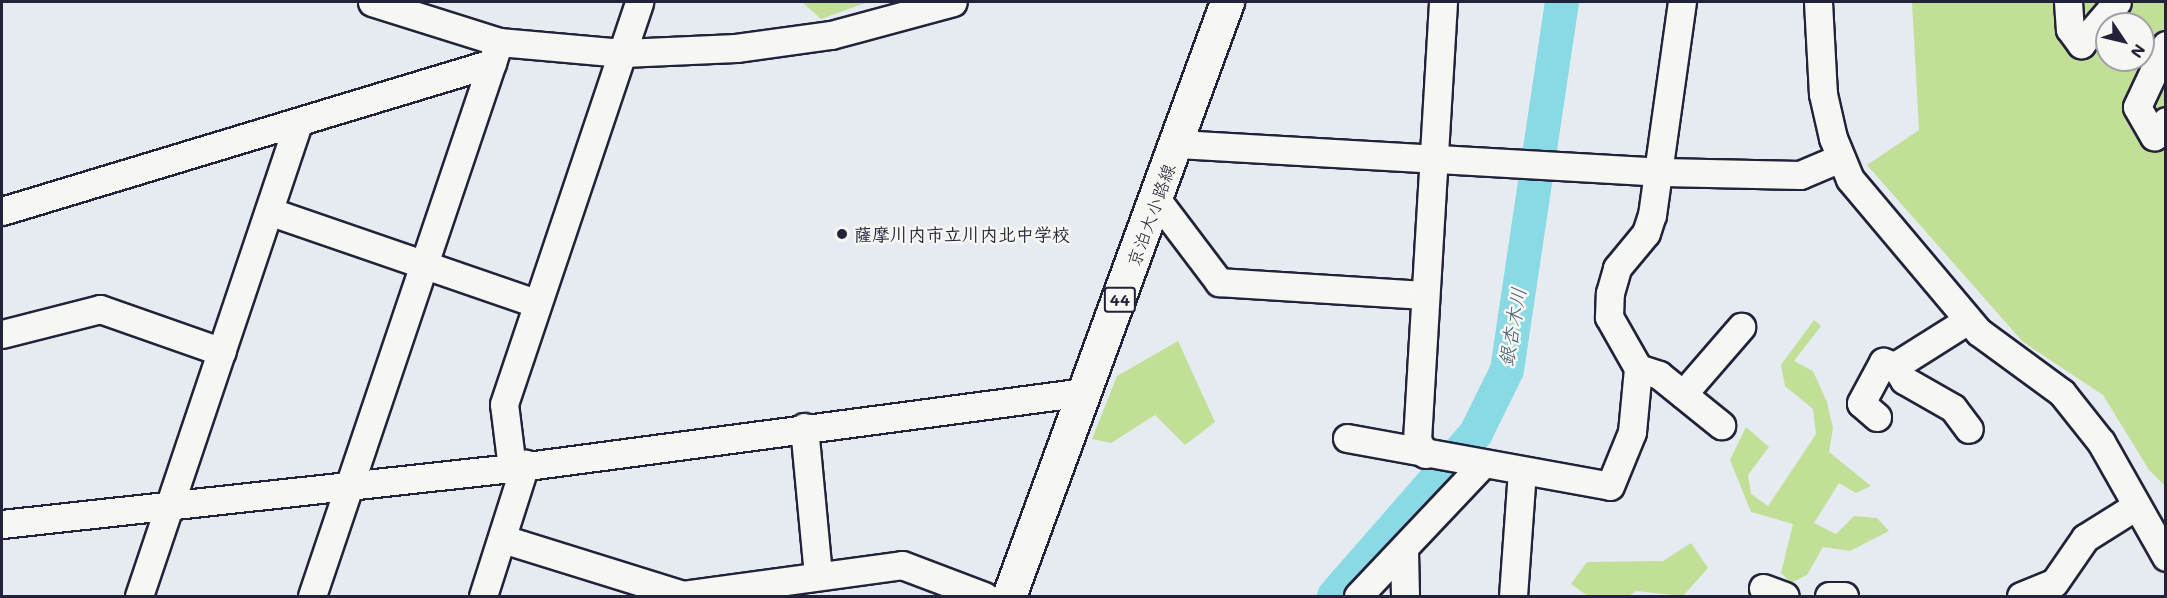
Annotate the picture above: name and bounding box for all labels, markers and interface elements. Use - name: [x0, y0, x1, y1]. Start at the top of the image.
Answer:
- north arrow: [2095, 12, 2155, 72]
- text: N: [2126, 40, 2151, 62]
- street label: 京泊大小路線: [1122, 161, 1180, 269]
- place label: 薩摩川内市立川内北中学校: [854, 223, 1070, 245]
- marker: 薩摩川内市立川内北中学校: [835, 227, 849, 241]
- water label: 銀杏木川: [1493, 286, 1531, 368]
- road number: 44: [1104, 287, 1136, 313]

